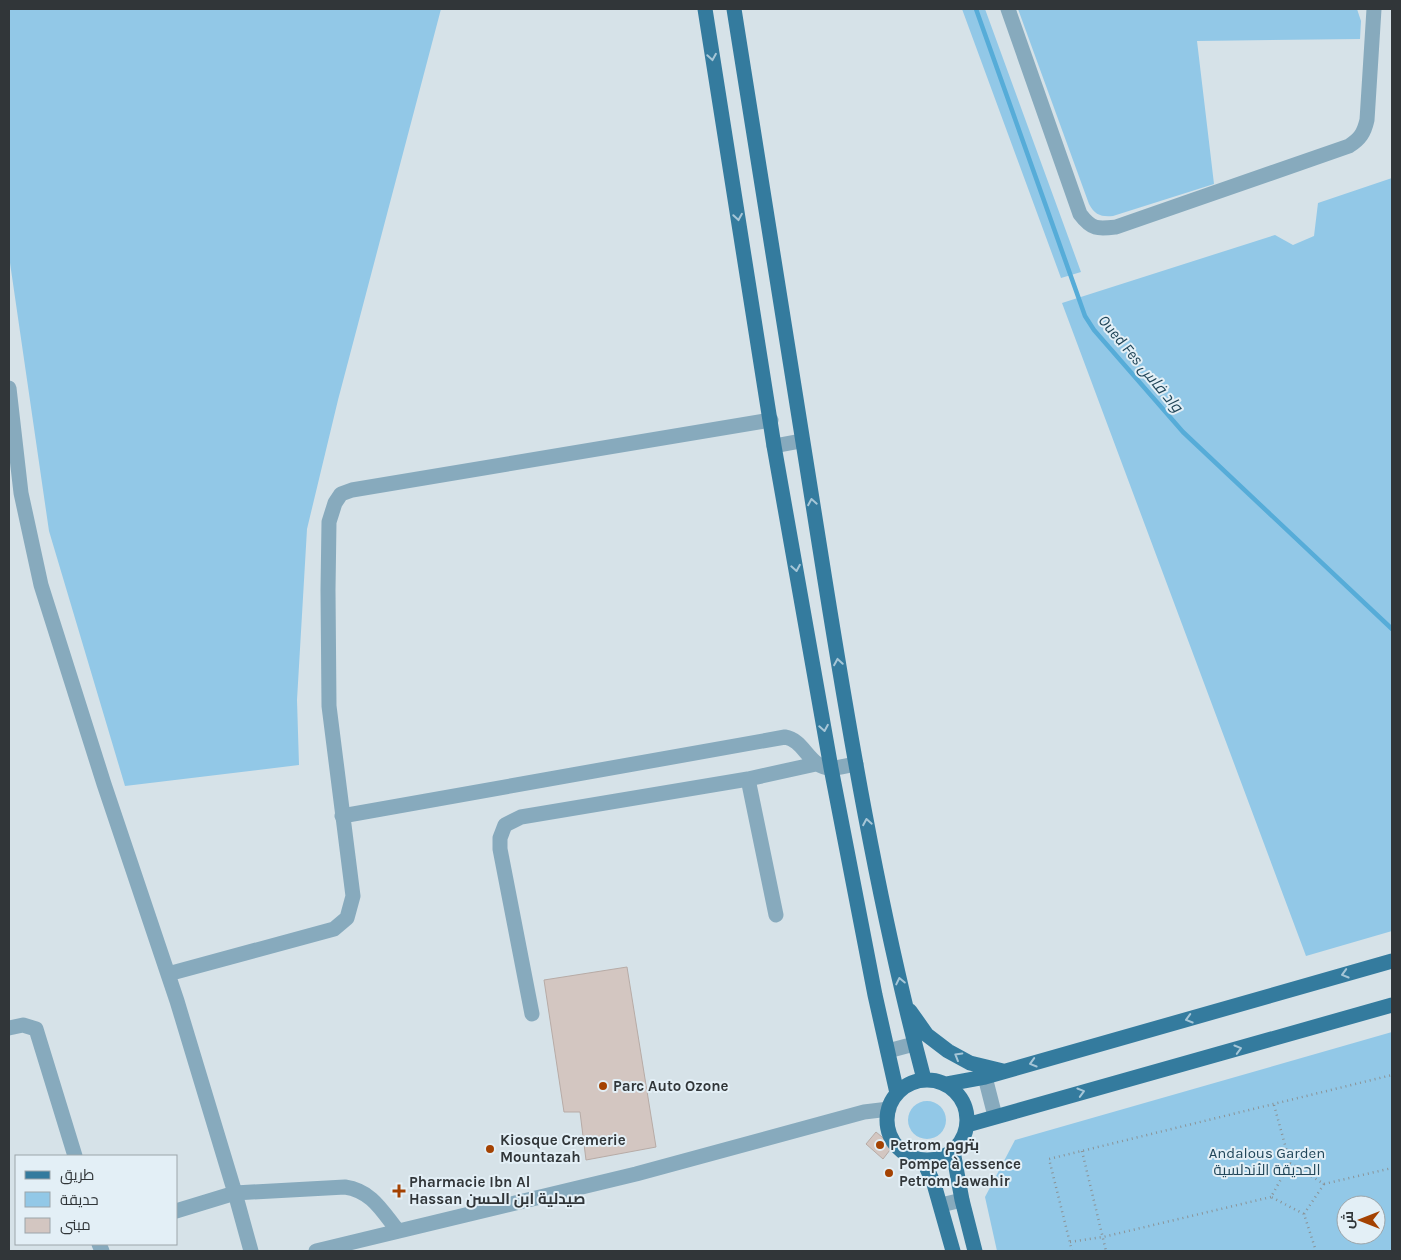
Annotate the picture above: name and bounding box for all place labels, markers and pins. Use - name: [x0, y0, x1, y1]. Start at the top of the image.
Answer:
- place label: Parc Auto Ozone: [613, 1077, 729, 1095]
- marker: Parc Auto Ozone: [597, 1080, 609, 1092]
- place label: Kiosque Cremerie Mountazah: [500, 1131, 626, 1166]
- place label: Petrom بتروم: [890, 1136, 979, 1155]
- marker: Petrom بتروم: [874, 1139, 886, 1151]
- marker: Kiosque Cremerie Mountazah: [484, 1143, 496, 1155]
- place label: Pompe à essence Petrom Jawahir: [899, 1155, 1021, 1190]
- marker: Pompe à essence Petrom Jawahir: [883, 1167, 895, 1179]
- place label: Pharmacie Ibn Al Hassan صيدلية ابن الحسن: [409, 1173, 585, 1208]
- marker: Pharmacie Ibn Al Hassan صيدلية ابن الحسن: [393, 1185, 405, 1197]

